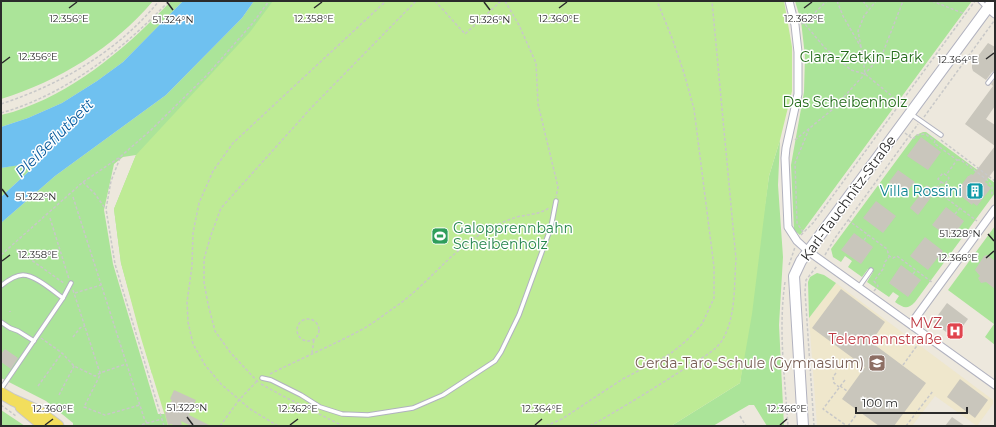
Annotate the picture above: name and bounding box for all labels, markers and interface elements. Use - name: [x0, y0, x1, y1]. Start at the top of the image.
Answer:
- text: 12.356°E: [49, 12, 89, 25]
- text: 12.358°E: [294, 12, 334, 25]
- text: 12.360°E: [539, 12, 580, 25]
- text: 12.362°E: [784, 12, 824, 25]
- text: 51.324°N: [152, 13, 194, 26]
- text: 51.326°N: [470, 13, 510, 26]
- park label: Clara-Zetkin-Park: [800, 48, 923, 66]
- text: 12.356°E: [18, 50, 58, 63]
- text: 12.364°E: [938, 53, 979, 66]
- park label: Das Scheibenholz: [783, 93, 907, 111]
- water label: Pleißeflutbett: [11, 95, 97, 181]
- street label: Karl-Tauchnitz-Straße: [796, 132, 900, 264]
- building icon: Villa Rossini: [965, 181, 985, 201]
- place label: Villa Rossini: [880, 182, 962, 200]
- text: 51.322°N: [16, 190, 56, 203]
- place label: Galopprennbahn Scheibenholz: [453, 219, 573, 253]
- sports icon: Galopprennbahn Scheibenholz: [430, 226, 450, 246]
- text: 51.328°N: [939, 227, 981, 240]
- text: 12.358°E: [18, 248, 58, 261]
- text: 12.366°E: [938, 251, 978, 264]
- place label: MVZ Telemannstraße: [828, 314, 942, 348]
- hospital icon: MVZ Telemannstraße: [945, 321, 965, 341]
- school or university icon: Gerda-Taro-Schule (Gymnasium): [867, 353, 887, 373]
- place label: Gerda-Taro-Schule (Gymnasium): [635, 354, 864, 372]
- scale bar: [856, 389, 967, 415]
- text: 100 m: [862, 395, 898, 410]
- text: 51.322°N: [167, 401, 207, 414]
- text: 12.360°E: [33, 402, 74, 415]
- text: 12.362°E: [278, 402, 318, 415]
- text: 12.364°E: [522, 402, 563, 415]
- text: 12.366°E: [767, 402, 807, 415]

